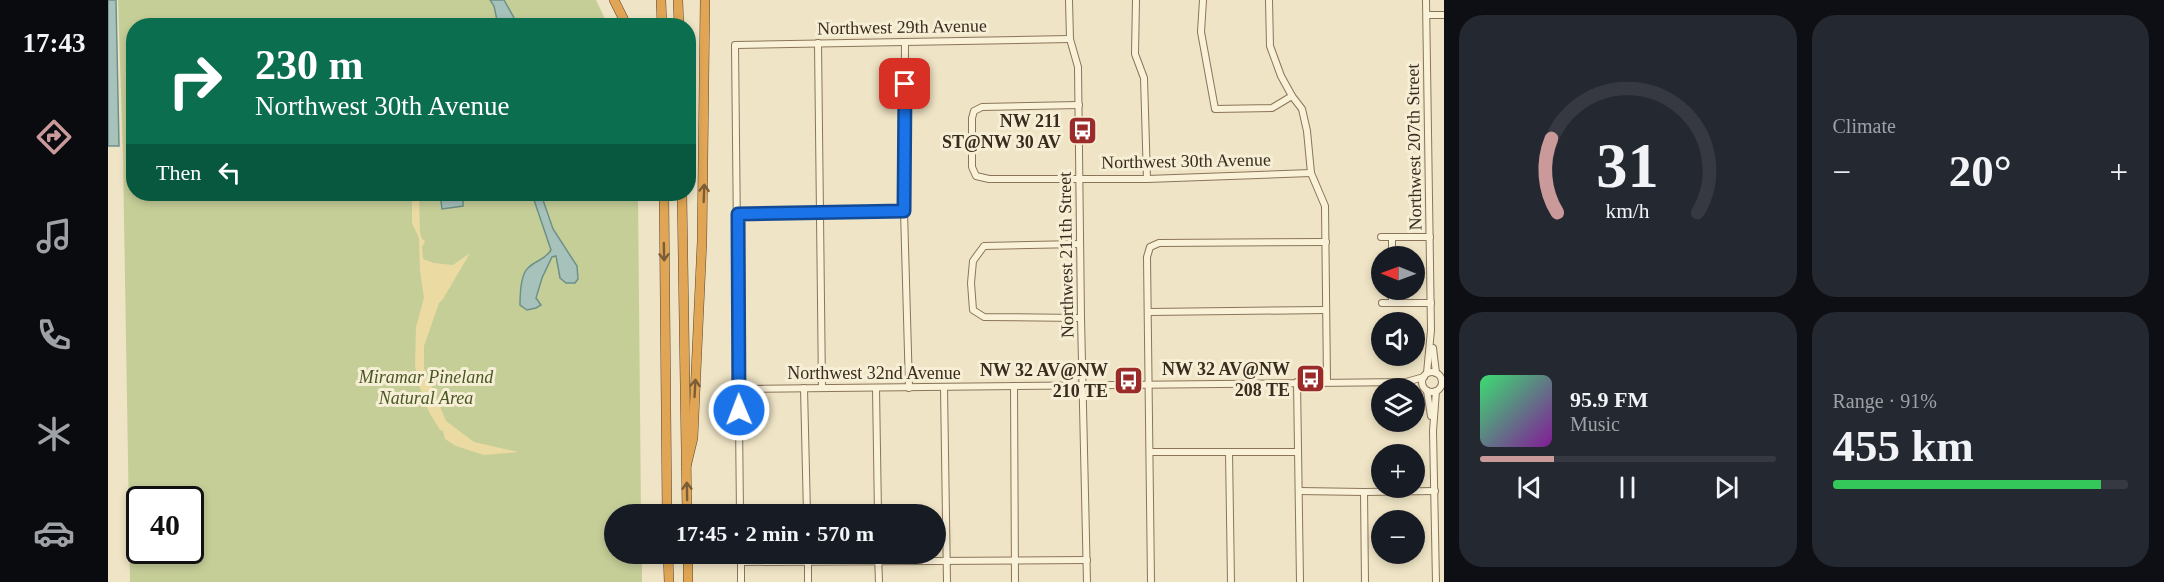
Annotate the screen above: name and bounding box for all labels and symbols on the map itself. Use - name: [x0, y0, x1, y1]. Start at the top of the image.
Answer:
- street label: Northwest 29th Avenue: [817, 16, 987, 38]
- pin: [879, 58, 930, 109]
- street label: Northwest 207th Street: [1403, 63, 1425, 231]
- place label: NW 211 ST@NW 30 AV: [942, 111, 1061, 152]
- bus stop icon: NW 211 ST@NW 30 AV: [1066, 115, 1098, 147]
- street label: Northwest 30th Avenue: [1101, 150, 1271, 172]
- street label: Northwest 211th Street: [1055, 172, 1077, 338]
- one-way arrow: [698, 184, 709, 204]
- one-way arrow: [658, 241, 670, 261]
- north arrow: [1371, 246, 1425, 300]
- place label: NW 32 AV@NW 208 TE: [1162, 359, 1290, 400]
- place label: NW 32 AV@NW 210 TE: [980, 360, 1108, 401]
- street label: Northwest 32nd Avenue: [787, 363, 961, 383]
- bus stop icon: NW 32 AV@NW 208 TE: [1295, 363, 1327, 395]
- bus stop icon: NW 32 AV@NW 210 TE: [1113, 364, 1145, 396]
- park label: Miramar Pineland Natural Area: [358, 367, 494, 408]
- position arrow: [707, 378, 771, 442]
- one-way arrow: [690, 379, 701, 399]
- one-way arrow: [681, 481, 693, 501]
- speed limit sign: 40: [126, 486, 204, 564]

